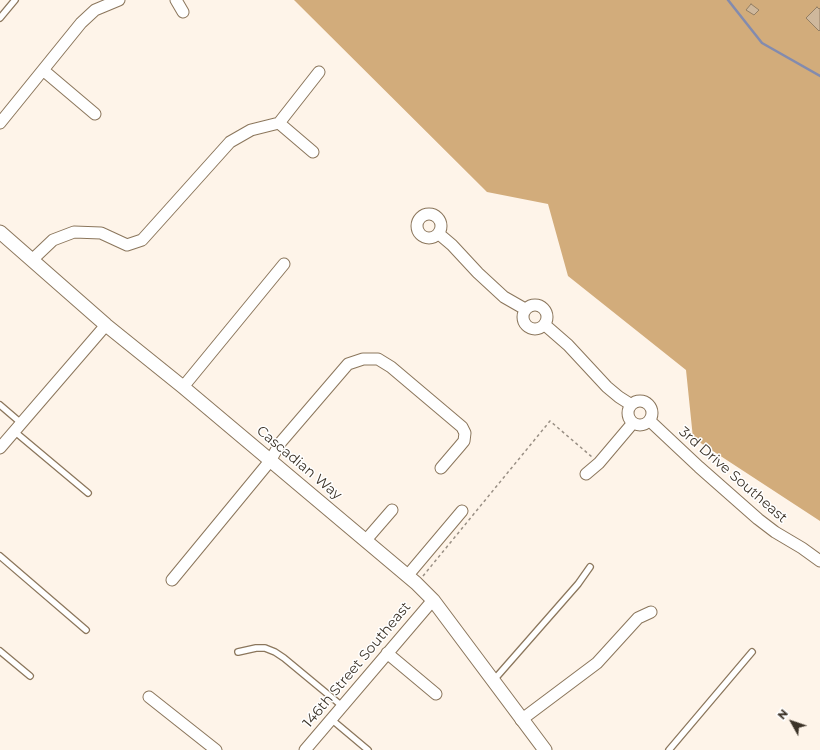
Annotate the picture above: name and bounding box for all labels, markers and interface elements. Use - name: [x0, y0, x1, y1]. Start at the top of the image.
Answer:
- street label: Cascadian Way: [253, 422, 345, 504]
- street label: 3rd Drive Southeast: [675, 423, 791, 527]
- street label: 146th Street Southeast: [300, 599, 414, 731]
- north arrow: [772, 702, 812, 742]
- text: N: [775, 706, 791, 722]

